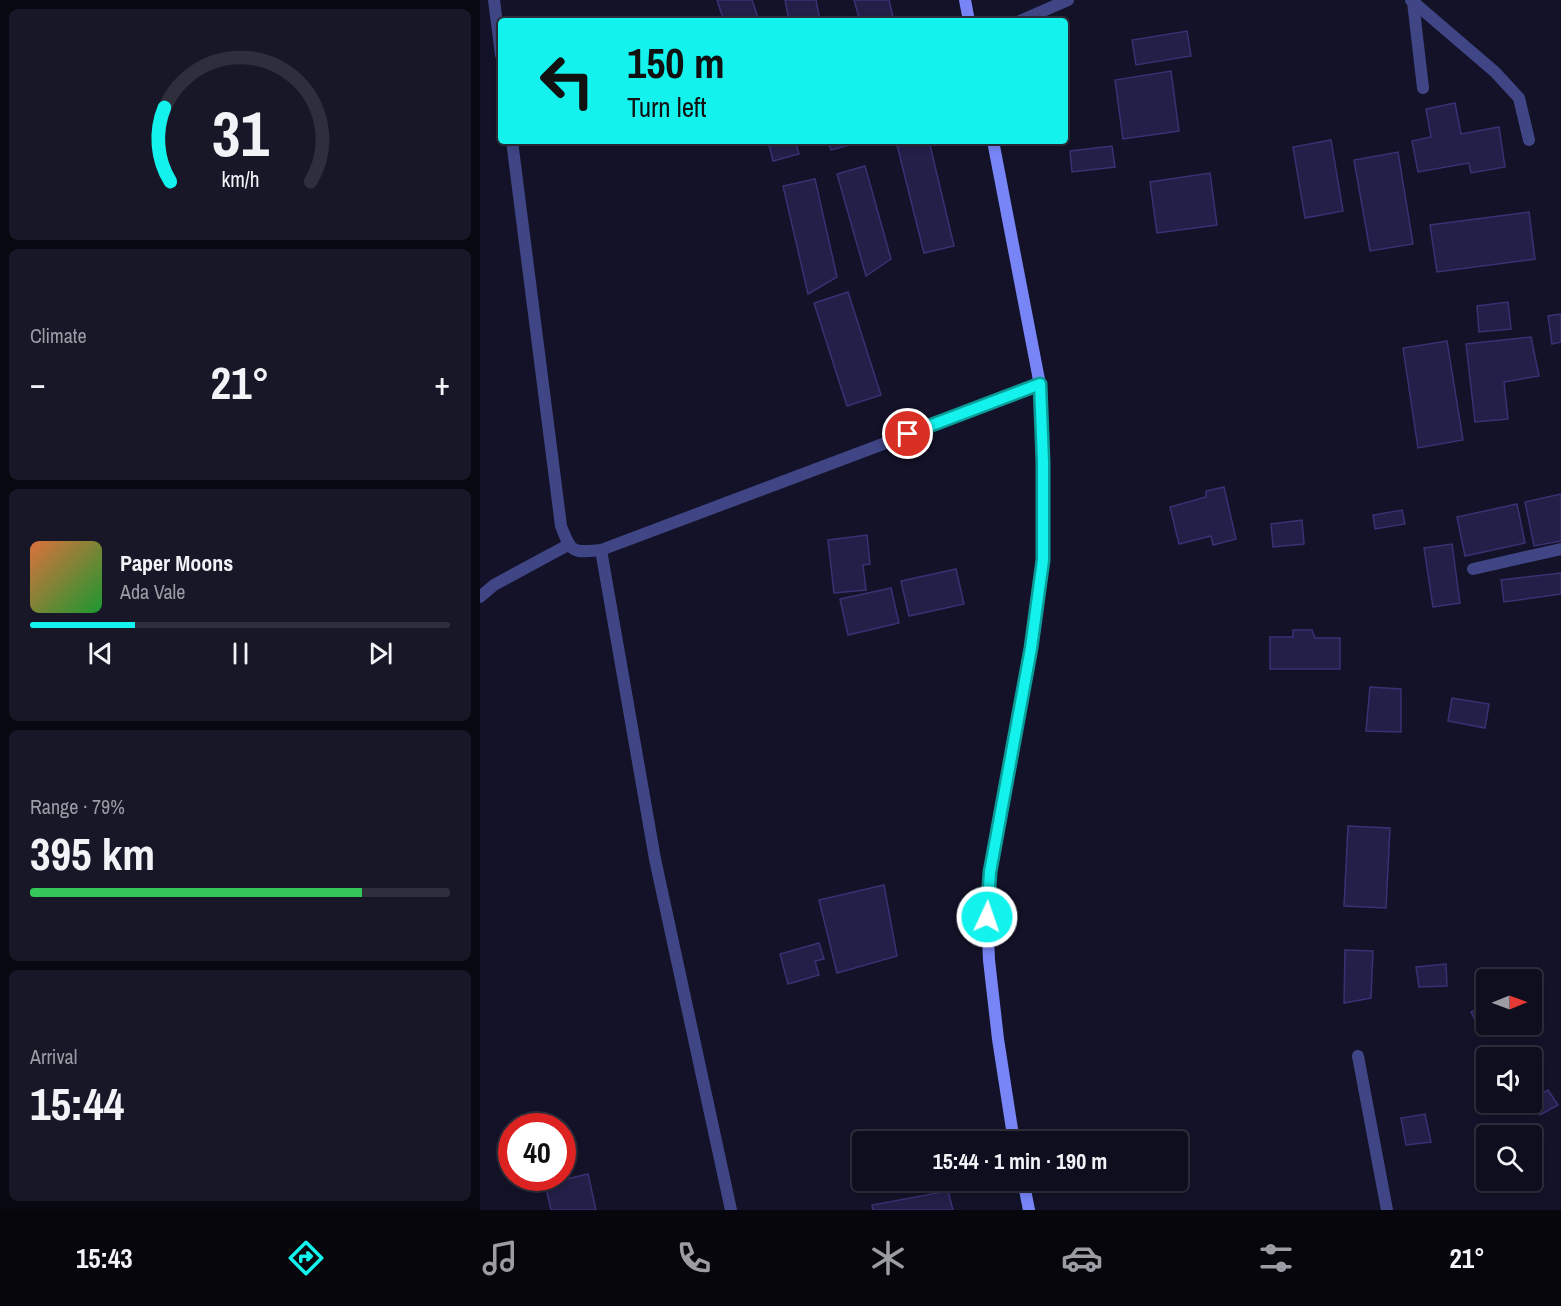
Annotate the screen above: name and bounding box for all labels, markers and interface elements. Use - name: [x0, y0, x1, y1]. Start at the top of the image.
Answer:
- text: 150 m: [627, 35, 725, 91]
- icon: left: [528, 42, 606, 120]
- text: Turn left: [627, 89, 706, 125]
- text: 31: [212, 91, 269, 175]
- text: km/h: [221, 165, 259, 194]
- text: Climate: [30, 322, 87, 349]
- text: 21°: [210, 352, 270, 413]
- text: −: [30, 361, 46, 405]
- text: +: [434, 361, 450, 405]
- pin: [882, 408, 933, 459]
- icon: arrive: [891, 417, 924, 450]
- text: Paper Moons: [120, 548, 233, 578]
- text: Ada Vale: [120, 578, 185, 605]
- icon: previous: [84, 637, 117, 670]
- icon: pause: [224, 637, 257, 670]
- icon: next: [364, 637, 397, 670]
- text: Range · 79%: [30, 793, 125, 820]
- text: 395 km: [30, 823, 155, 884]
- position arrow: [955, 885, 1019, 949]
- north arrow: [1476, 969, 1542, 1035]
- map controls: [1476, 969, 1542, 1191]
- text: Arrival: [30, 1043, 77, 1070]
- button: sound: [1476, 1047, 1542, 1113]
- text: 15:44: [30, 1073, 124, 1134]
- speed limit sign: 40: [498, 1113, 576, 1191]
- button: search: [1476, 1125, 1542, 1191]
- text: 15:44 · 1 min · 190 m: [933, 1146, 1107, 1176]
- icon: directions: [285, 1237, 327, 1279]
- icon: music: [479, 1237, 521, 1279]
- icon: phone: [673, 1237, 715, 1279]
- icon: climate: [867, 1237, 909, 1279]
- icon: car: [1061, 1237, 1103, 1279]
- icon: filters: [1255, 1237, 1297, 1279]
- text: 15:43: [76, 1240, 133, 1276]
- text: 21°: [1449, 1240, 1485, 1276]

